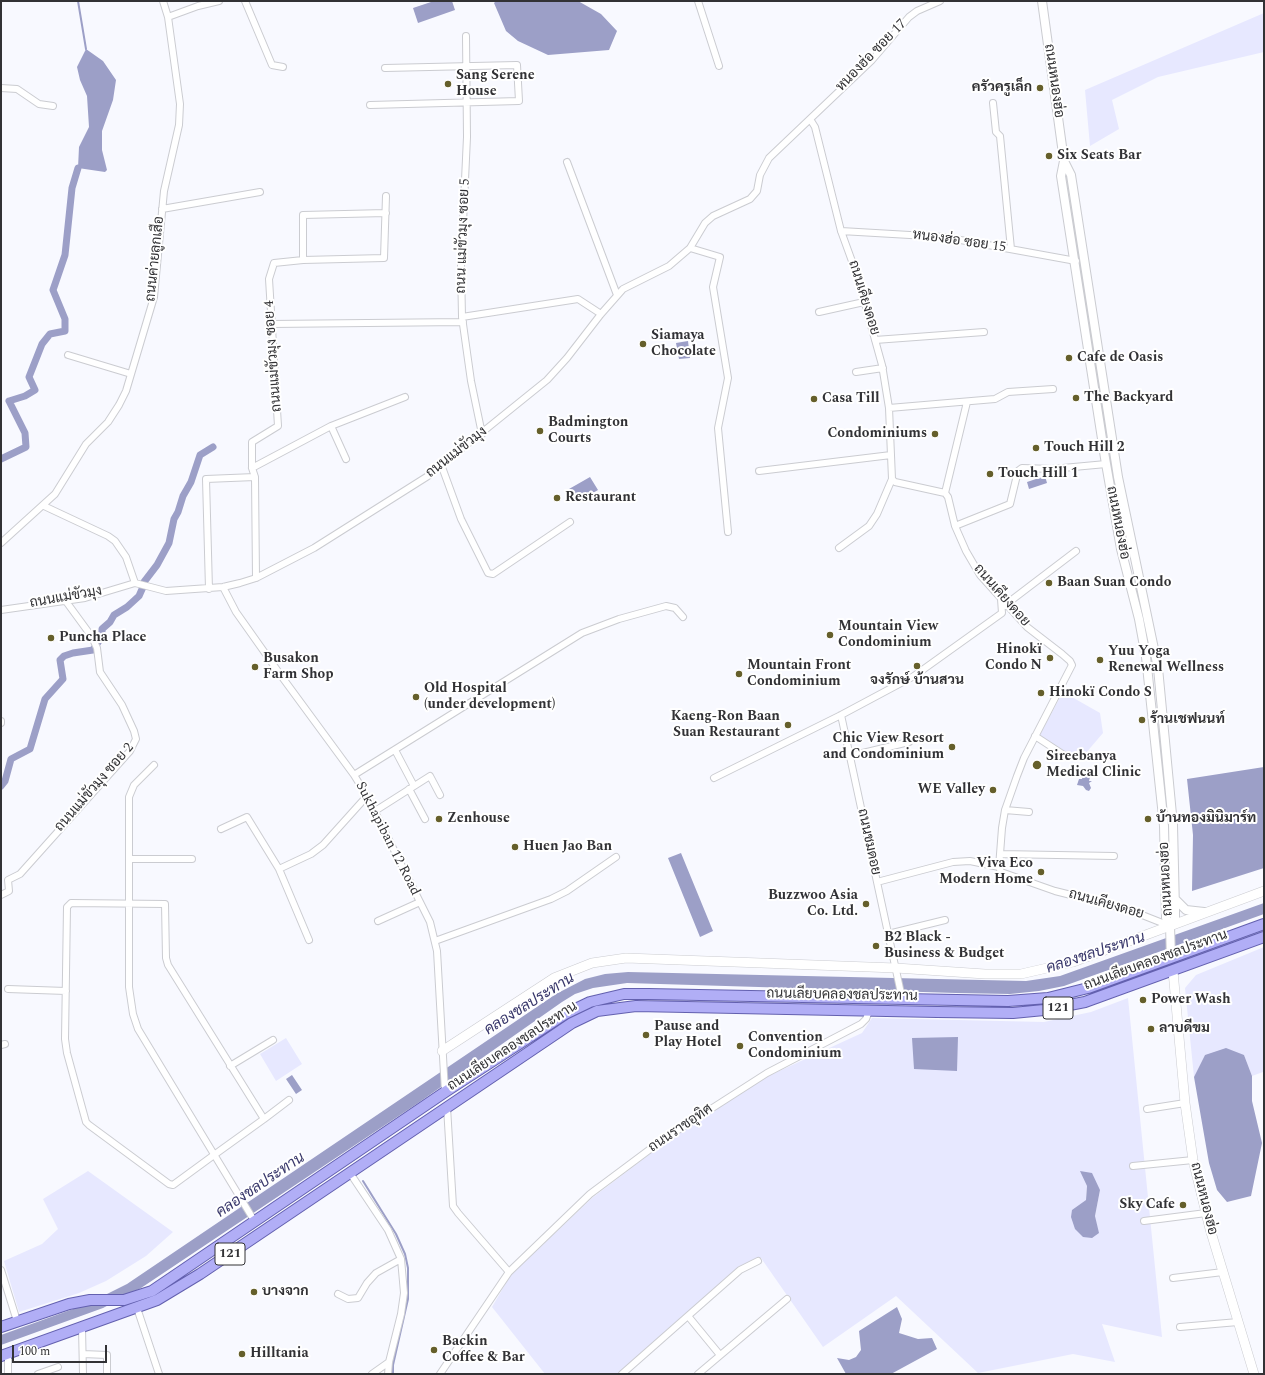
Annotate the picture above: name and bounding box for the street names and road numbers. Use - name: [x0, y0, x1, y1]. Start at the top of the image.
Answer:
- street label: หนองฮ่อ ซอย 17: [833, 16, 911, 96]
- street label: ถนนหนองฮ่อ: [1039, 43, 1067, 119]
- street label: ถนน แม่ขัวมุง ซอย 5: [454, 178, 474, 294]
- street label: ถนนค่ายลูกเสือ: [143, 215, 169, 303]
- street label: หนองฮ่อ ซอย 15: [911, 227, 1007, 257]
- street label: ถนนเคียงดอย: [844, 258, 882, 338]
- street label: ถนนแม่ขัวมุง ซอย 4: [262, 300, 286, 412]
- street label: ถนนแม่ขัวมุง: [423, 424, 491, 482]
- street label: ถนนหนองฮ่อ: [1102, 485, 1132, 561]
- street label: ถนนเคียงดอย: [969, 561, 1033, 631]
- street label: ถนนแม่ขัวมุง: [29, 583, 103, 613]
- street label: ถนนแม่ขัวมุง ซอย 2: [52, 740, 138, 836]
- street label: Sukhapiban 12 Road: [351, 779, 423, 899]
- street label: ถนนชมดอย: [853, 807, 883, 877]
- street label: ถนนหนองฮ่อ: [1157, 841, 1177, 917]
- street label: ถนนเคียงดอย: [1066, 886, 1146, 924]
- street label: ถนนเลียบคลองชลประทาน: [1082, 927, 1230, 995]
- street label: ถนนเลียบคลองชลประทาน: [766, 986, 918, 1006]
- road number: 121: [1043, 997, 1073, 1019]
- street label: ถนนเลียบคลองชลประทาน: [445, 999, 581, 1095]
- street label: ถนนราชอุทิศ: [646, 1101, 716, 1157]
- street label: ถนนหนองฮ่อ: [1186, 1161, 1220, 1237]
- road number: 121: [215, 1243, 245, 1265]

